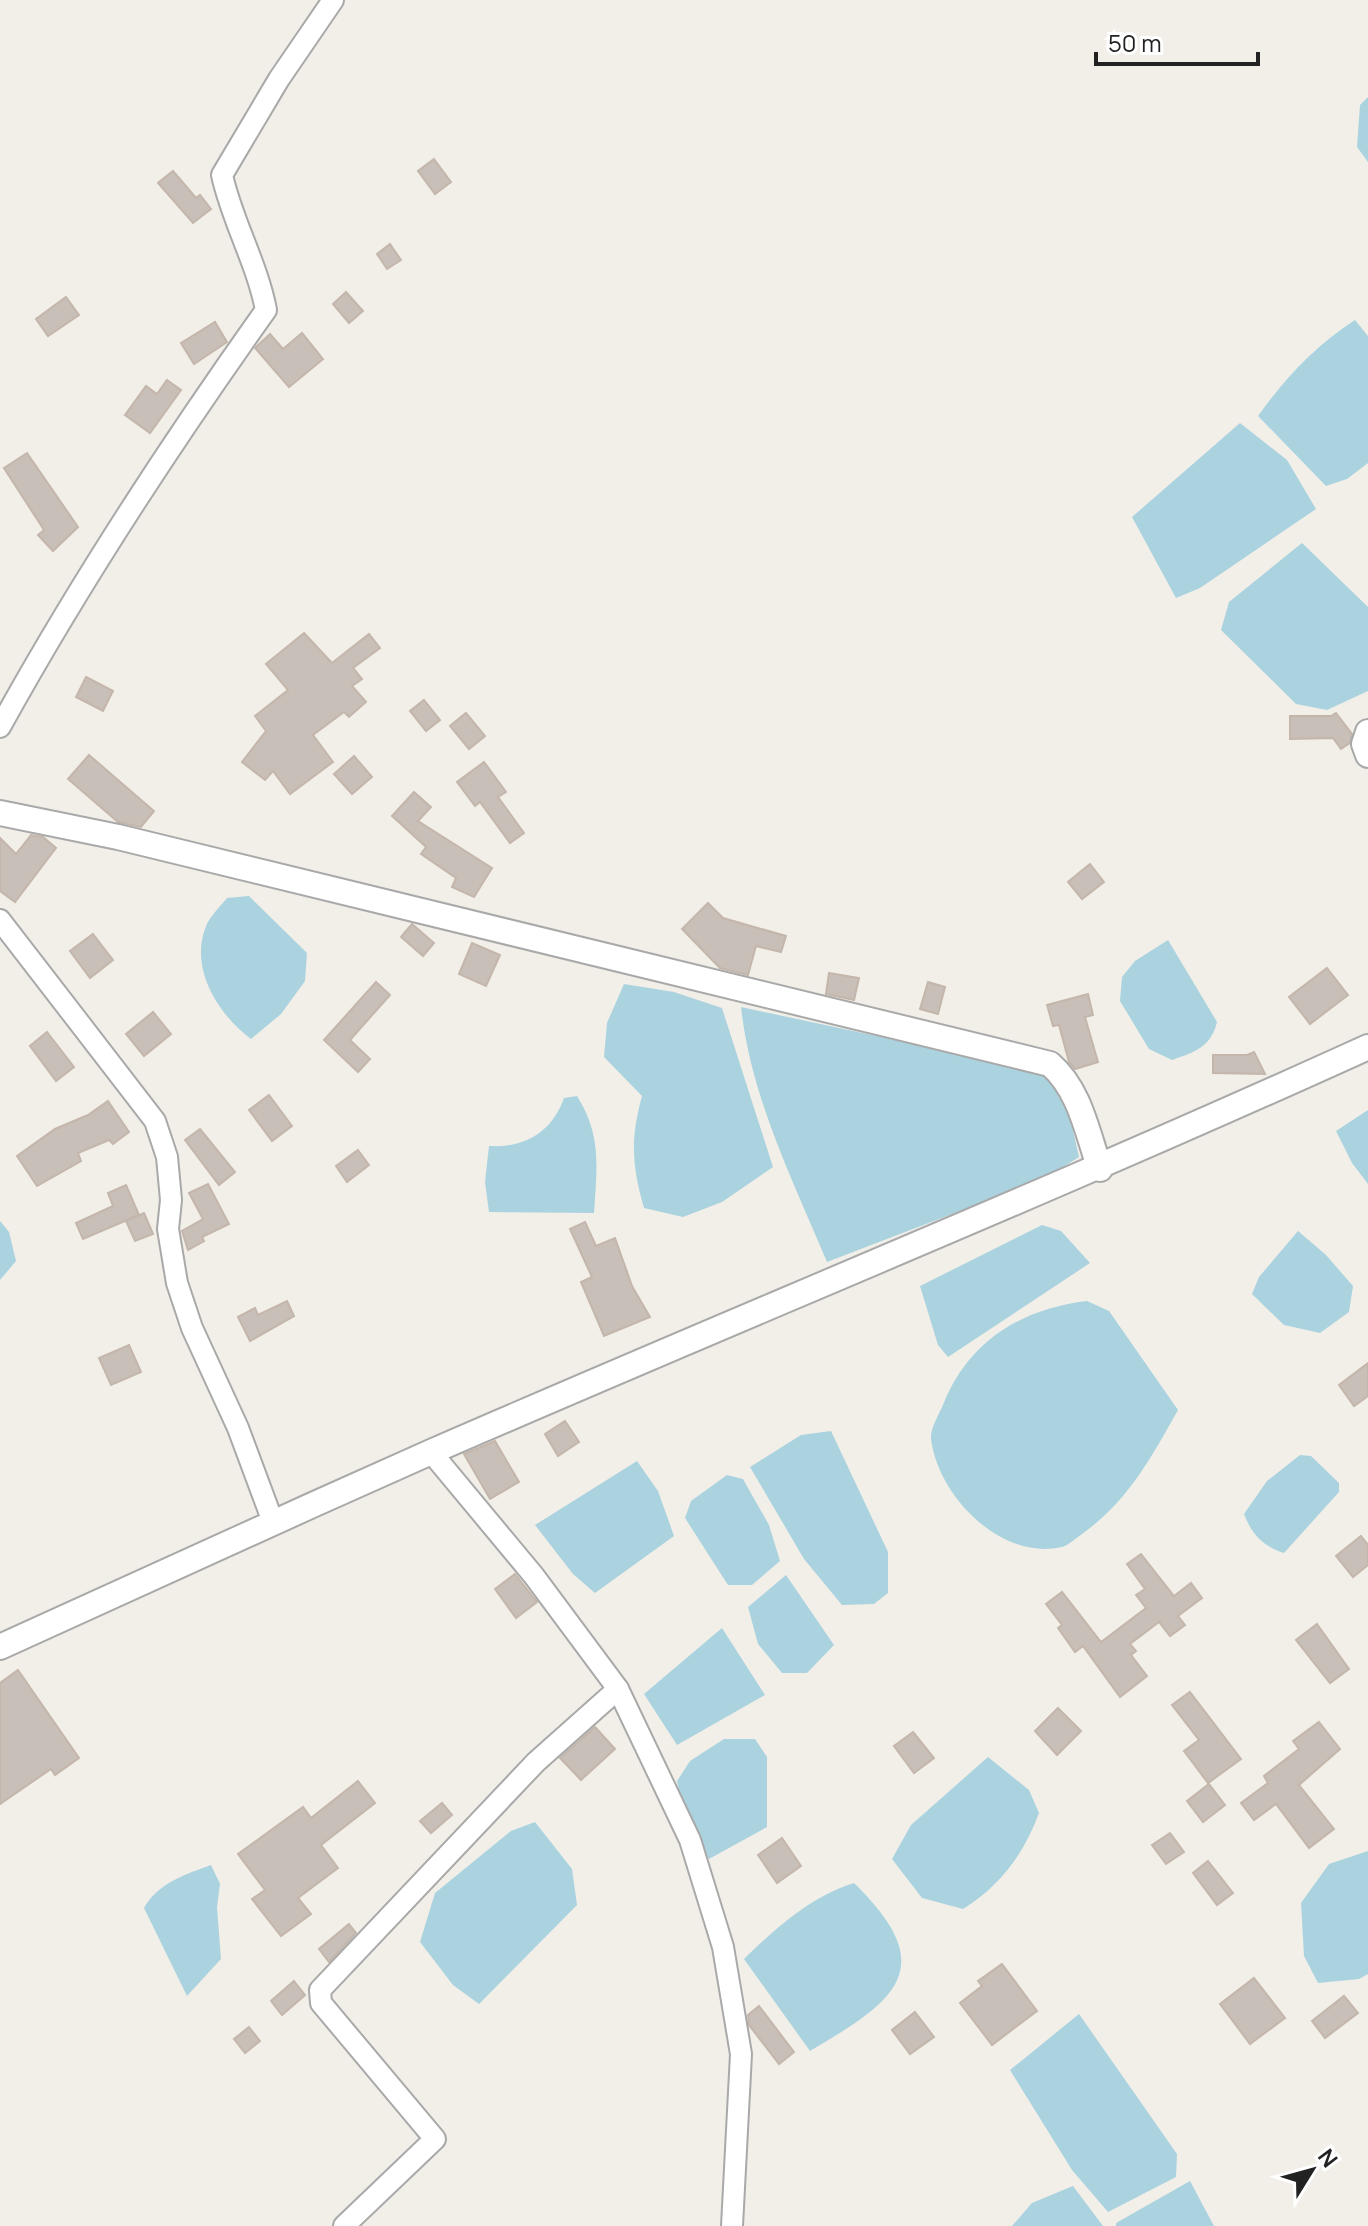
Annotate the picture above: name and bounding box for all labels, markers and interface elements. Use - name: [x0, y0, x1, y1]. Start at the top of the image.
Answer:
- scale bar: [1096, 16, 1258, 66]
- text: 50 m: [1108, 26, 1162, 59]
- north arrow: [1272, 2130, 1352, 2210]
- text: N: [1311, 2143, 1345, 2173]

